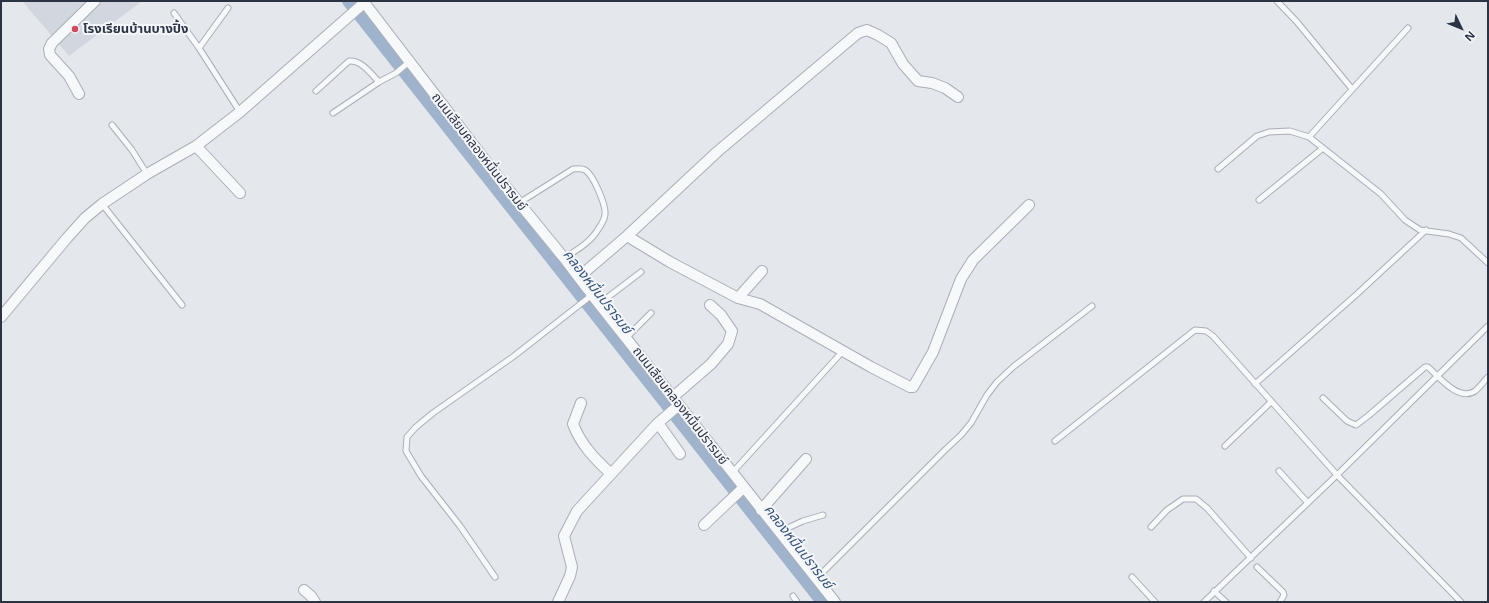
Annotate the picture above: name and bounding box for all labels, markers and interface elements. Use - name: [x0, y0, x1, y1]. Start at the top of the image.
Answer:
- north arrow: [1441, 8, 1481, 48]
- place label: โรงเรียนบ้านบางปิ้ง: [83, 21, 189, 37]
- marker: โรงเรียนบ้านบางปิ้ง: [70, 24, 80, 34]
- text: N: [1462, 28, 1479, 45]
- street label: ถนนเลียบคลองหมื่นปรารมย์: [428, 90, 530, 214]
- water label: คลองหมื่นปรารมย์: [559, 247, 635, 337]
- street label: ถนนเลียบคลองหมื่นปรารมย์: [629, 344, 731, 468]
- water label: คลองหมื่นปรารมย์: [760, 502, 836, 592]

